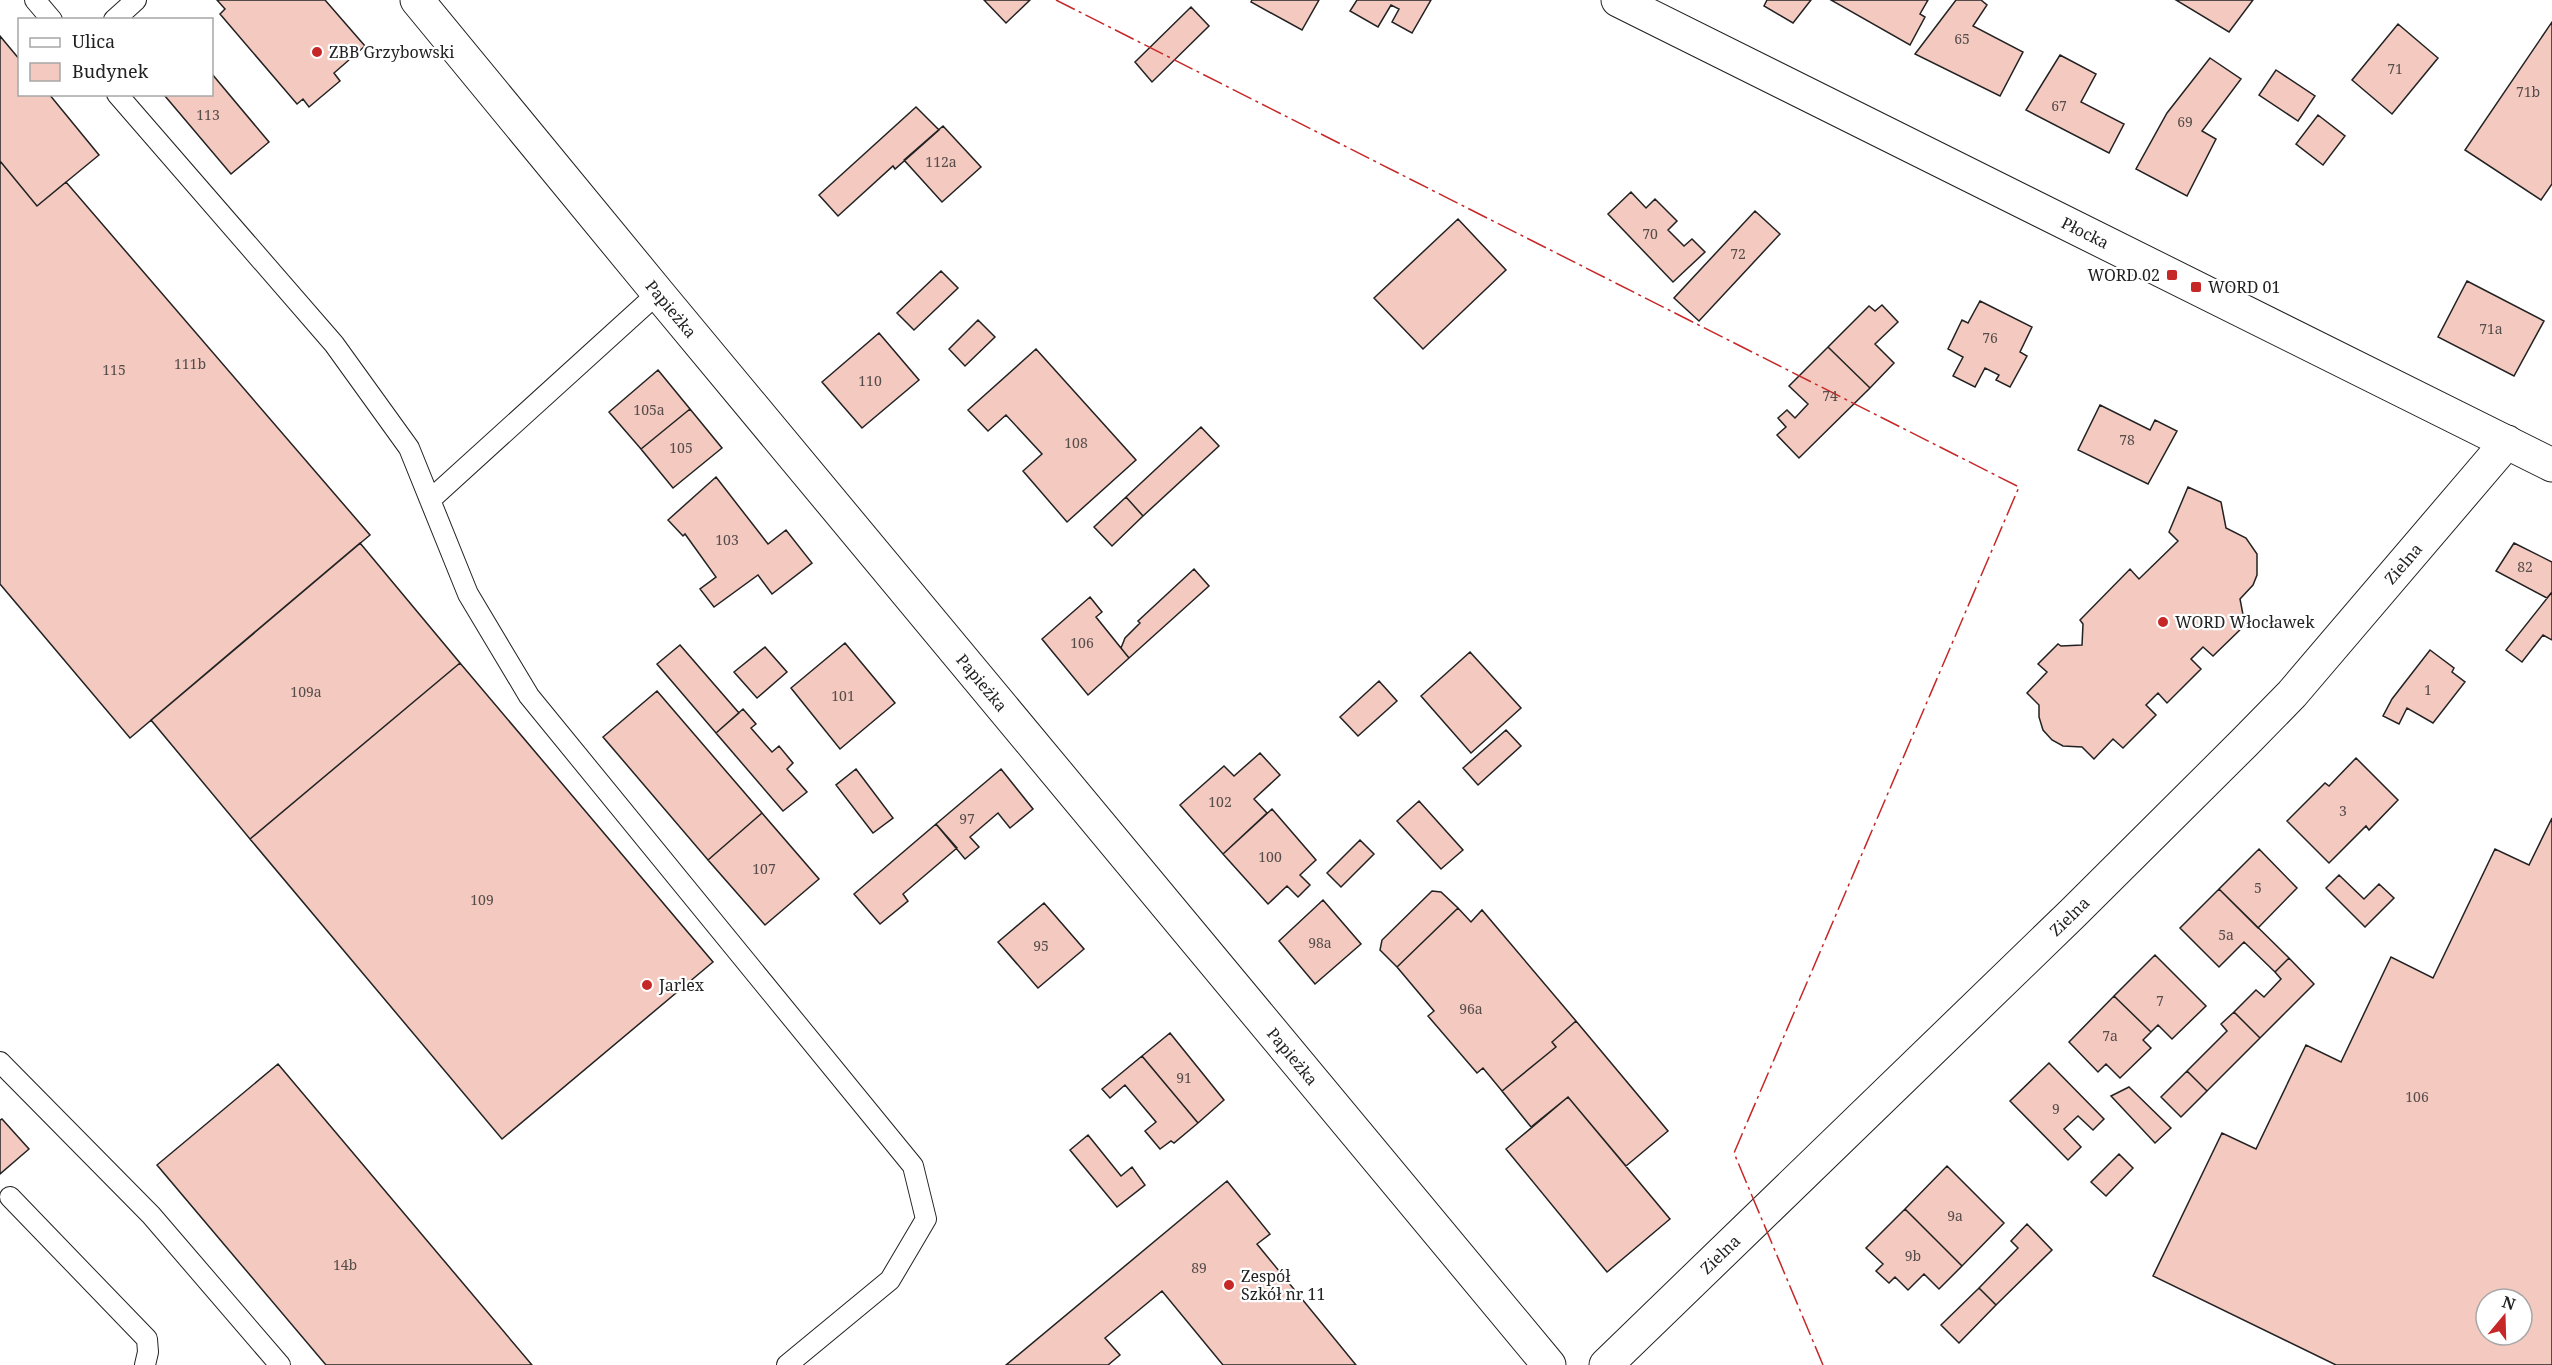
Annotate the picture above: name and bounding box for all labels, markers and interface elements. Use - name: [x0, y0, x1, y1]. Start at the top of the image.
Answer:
- legend: [18, 18, 213, 96]
- text: Ulica: [72, 29, 115, 53]
- house number: 65: [1954, 29, 1970, 48]
- place label: ZBB Grzybowski: [329, 41, 454, 63]
- marker: ZBB Grzybowski: [310, 45, 324, 59]
- text: Budynek: [72, 59, 149, 83]
- house number: 71: [2387, 59, 2403, 78]
- house number: 71b: [2516, 82, 2540, 101]
- house number: 67: [2051, 96, 2067, 115]
- house number: 113: [196, 105, 220, 124]
- house number: 69: [2177, 112, 2193, 131]
- house number: 112a: [925, 152, 957, 171]
- street label: Płocka: [2058, 212, 2113, 254]
- house number: 70: [1642, 224, 1658, 243]
- house number: 72: [1730, 244, 1746, 263]
- place label: WORD 02: [2088, 264, 2160, 286]
- marker: WORD 02: [2165, 268, 2179, 282]
- street label: Papieżka: [641, 275, 702, 342]
- place label: WORD 01: [2208, 276, 2280, 298]
- marker: WORD 01: [2189, 280, 2203, 294]
- house number: 71a: [2479, 319, 2503, 338]
- house number: 76: [1982, 328, 1998, 347]
- house number: 111b: [174, 354, 206, 373]
- house number: 115: [102, 360, 126, 379]
- house number: 110: [858, 371, 882, 390]
- house number: 74: [1822, 386, 1838, 405]
- house number: 105a: [633, 400, 665, 419]
- house number: 78: [2119, 430, 2135, 449]
- house number: 108: [1064, 433, 1088, 452]
- house number: 105: [669, 438, 693, 457]
- house number: 103: [715, 530, 739, 549]
- street label: Zielna: [2379, 538, 2427, 589]
- house number: 82: [2517, 557, 2533, 576]
- place label: WORD Włocławek: [2175, 611, 2315, 633]
- marker: WORD Włocławek: [2156, 615, 2170, 629]
- house number: 106: [1070, 633, 1094, 652]
- street label: Papieżka: [951, 649, 1012, 716]
- house number: 1: [2424, 680, 2432, 699]
- house number: 109a: [290, 682, 322, 701]
- house number: 101: [831, 686, 855, 705]
- house number: 102: [1208, 792, 1232, 811]
- house number: 3: [2339, 801, 2347, 820]
- house number: 97: [959, 809, 975, 828]
- house number: 100: [1258, 847, 1282, 866]
- house number: 107: [752, 859, 776, 878]
- house number: 5: [2254, 878, 2262, 897]
- house number: 109: [470, 890, 494, 909]
- street label: Zielna: [2045, 892, 2094, 941]
- house number: 5a: [2218, 925, 2234, 944]
- house number: 98a: [1308, 933, 1332, 952]
- house number: 95: [1033, 936, 1049, 955]
- place label: Jarlex: [658, 974, 705, 996]
- marker: Jarlex: [640, 978, 654, 992]
- house number: 7: [2156, 991, 2164, 1010]
- house number: 96a: [1459, 999, 1483, 1018]
- street label: Papieżka: [1262, 1023, 1323, 1090]
- house number: 7a: [2102, 1026, 2118, 1045]
- house number: 91: [1176, 1068, 1192, 1087]
- house number: 106: [2405, 1087, 2429, 1106]
- house number: 9: [2052, 1099, 2060, 1118]
- house number: 9a: [1947, 1206, 1963, 1225]
- street label: Zielna: [1696, 1230, 1745, 1279]
- house number: 9b: [1905, 1246, 1921, 1265]
- house number: 14b: [333, 1255, 357, 1274]
- house number: 89: [1191, 1258, 1207, 1277]
- place label: Zespół Szkół nr 11: [1241, 1265, 1325, 1305]
- marker: Zespół Szkół nr 11: [1222, 1278, 1236, 1292]
- north arrow: [2474, 1287, 2534, 1347]
- text: N: [2499, 1290, 2519, 1315]

